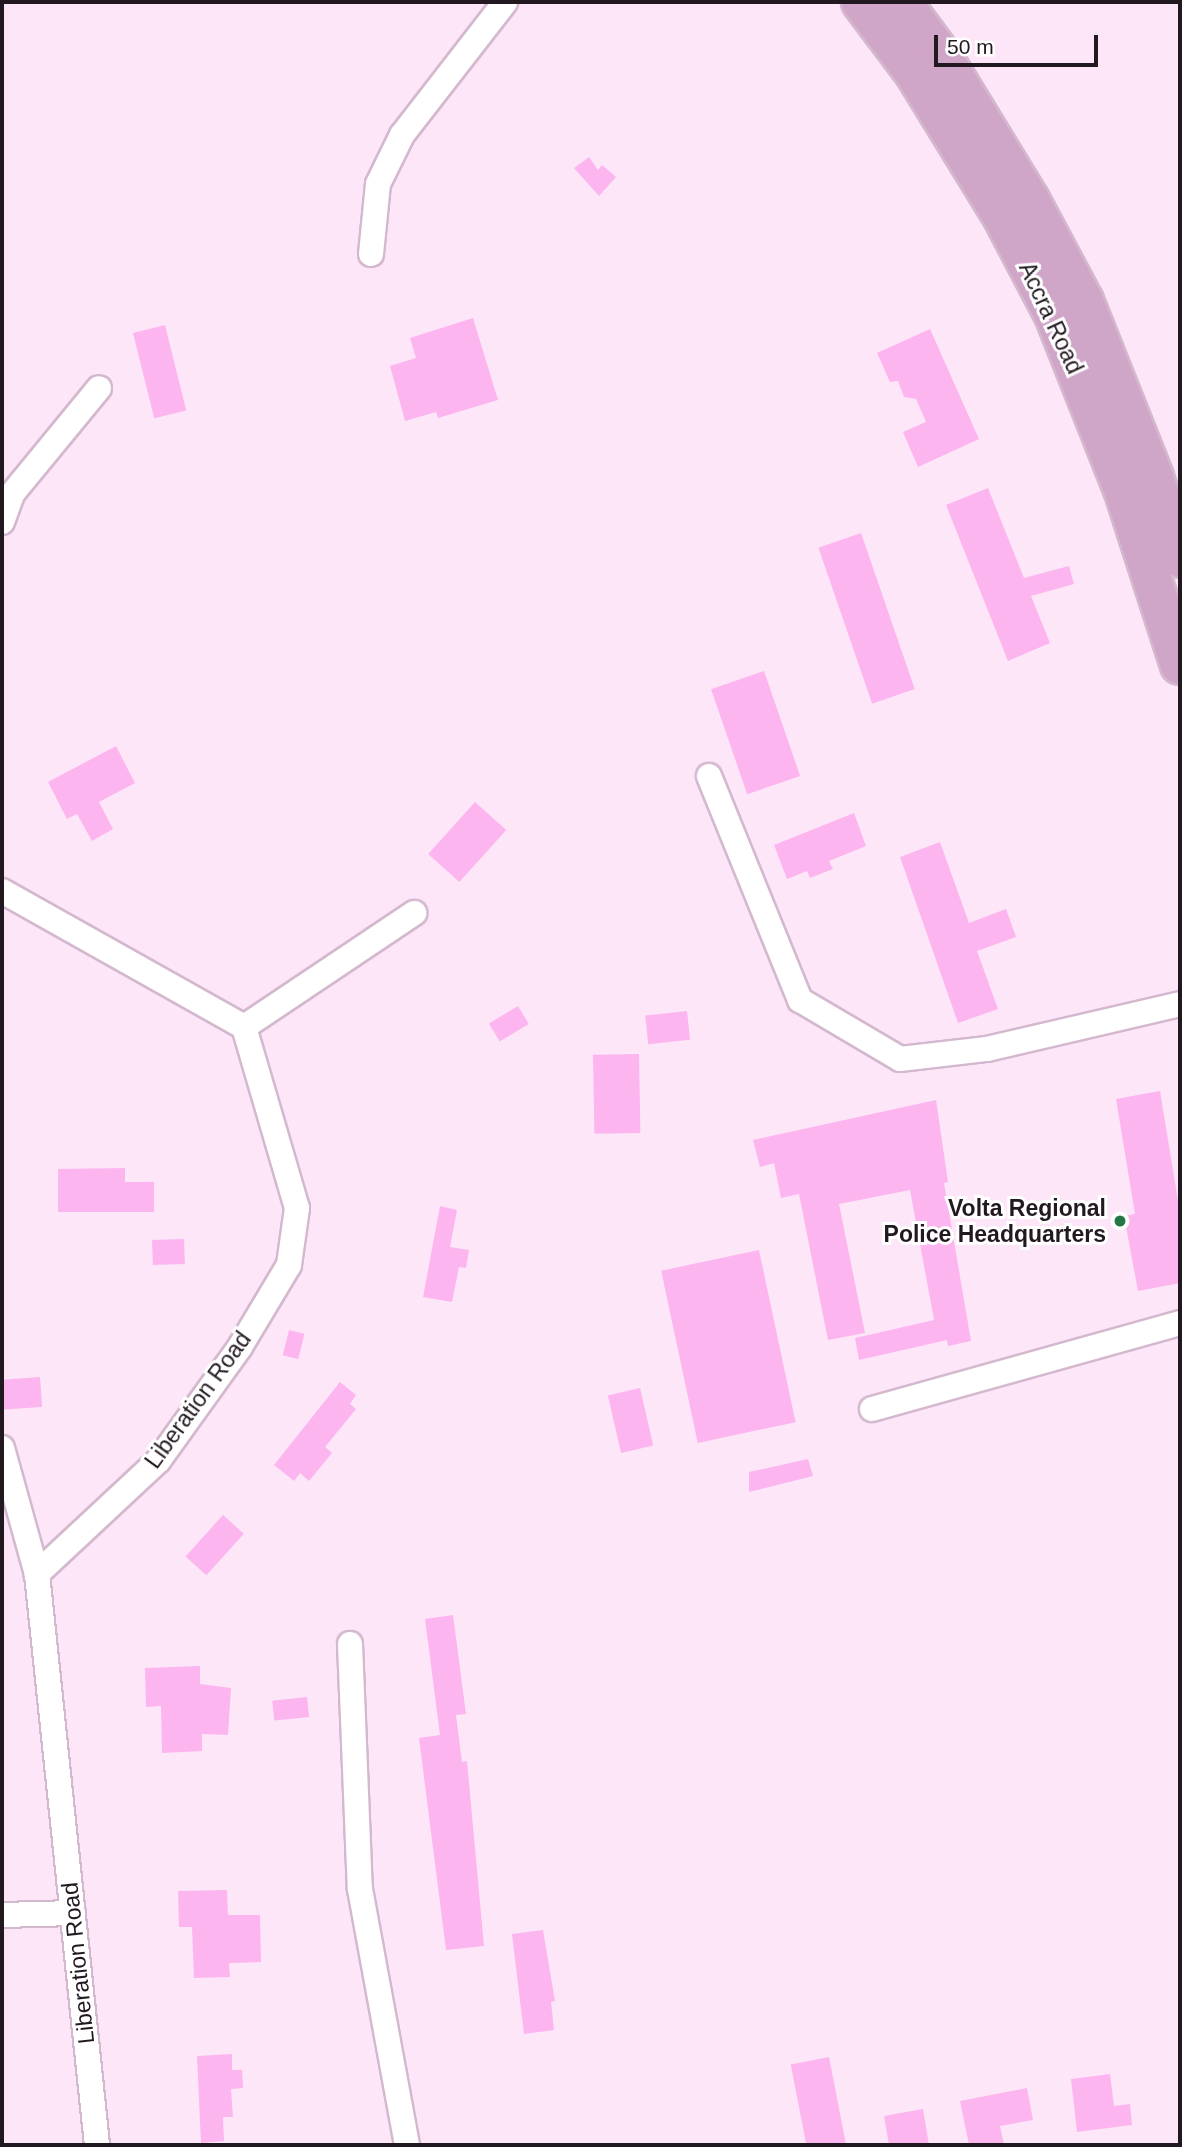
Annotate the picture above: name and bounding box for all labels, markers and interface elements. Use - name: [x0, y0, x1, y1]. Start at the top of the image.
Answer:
- scale bar: [937, 21, 1102, 65]
- text: 50 m: [947, 35, 994, 58]
- street label: Accra Road: [1013, 258, 1089, 378]
- place label: Volta Regional Police Headquarters: [884, 1194, 1106, 1248]
- marker: Volta Regional Police Headquarters: [1112, 1213, 1128, 1229]
- street label: Liberation Road: [139, 1326, 257, 1474]
- street label: Liberation Road: [56, 1881, 100, 2045]

